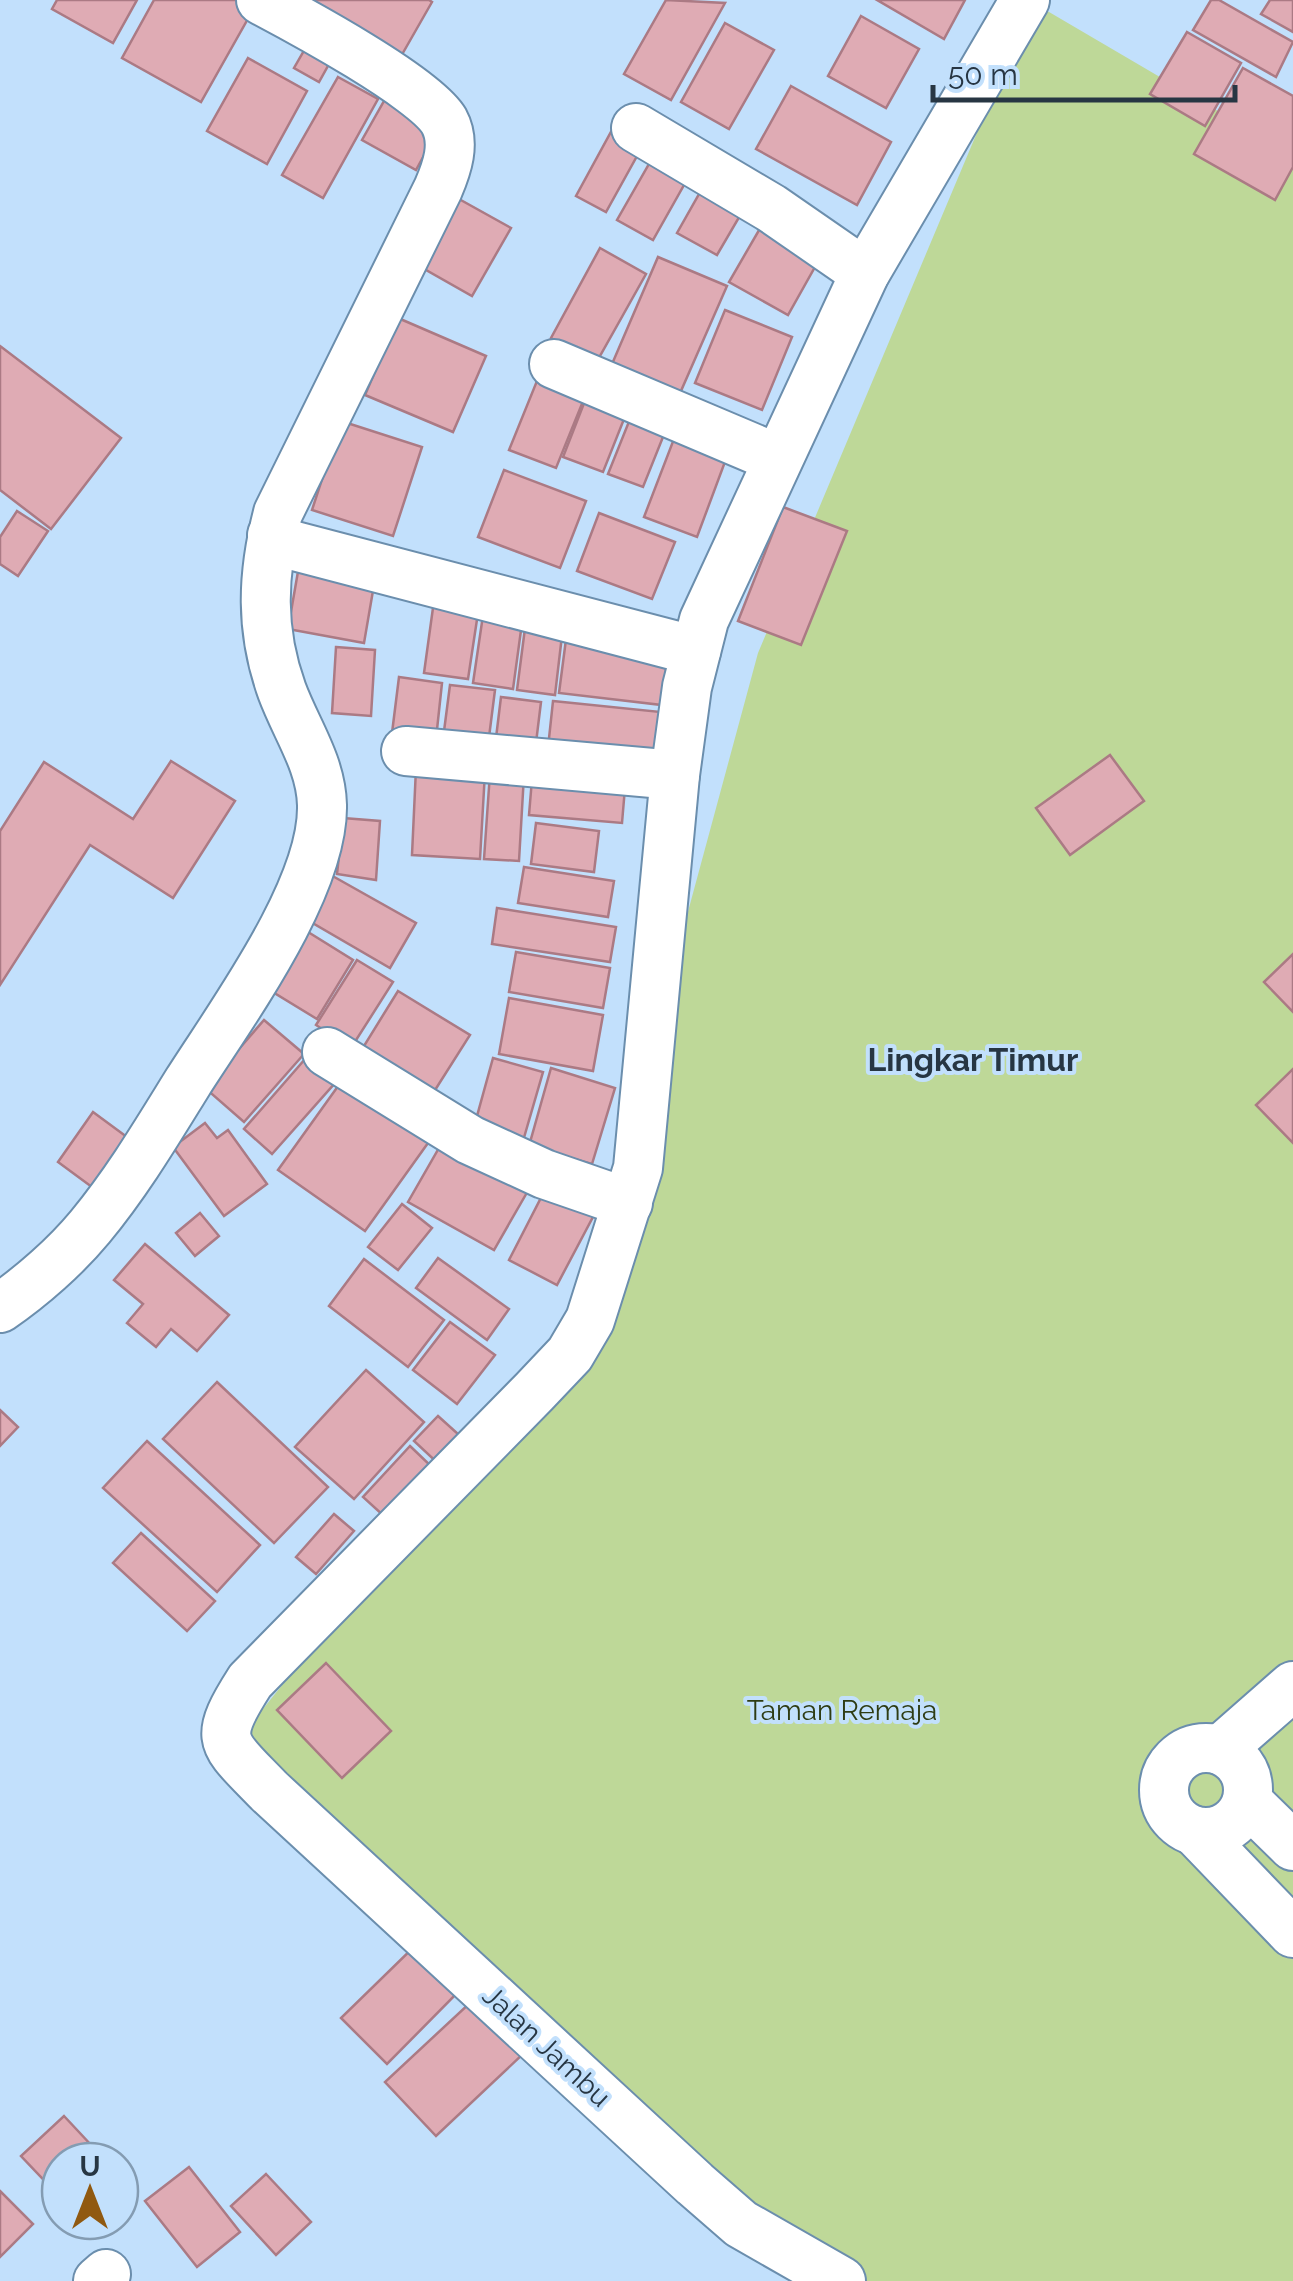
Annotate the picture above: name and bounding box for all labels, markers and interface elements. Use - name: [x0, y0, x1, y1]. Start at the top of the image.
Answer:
- scale bar: [933, 40, 1236, 102]
- text: 50 m: [948, 57, 1018, 92]
- district label: Lingkar Timur: [868, 1041, 1078, 1078]
- park label: Taman Remaja: [747, 1694, 937, 1727]
- street label: Jalan Jambu: [476, 1979, 617, 2114]
- north arrow: [40, 2141, 140, 2241]
- text: U: [79, 2150, 101, 2183]

